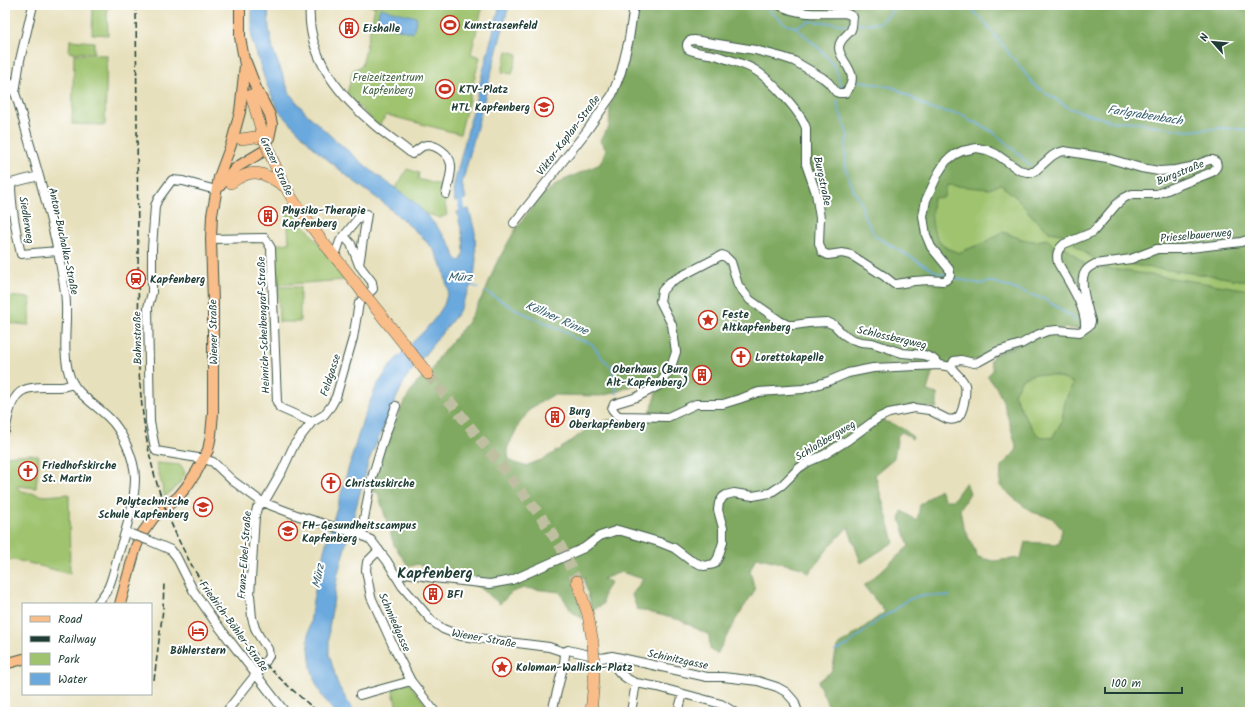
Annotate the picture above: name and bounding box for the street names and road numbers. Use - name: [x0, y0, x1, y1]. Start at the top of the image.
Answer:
- street label: Viktor-Kaplan-Straße: [532, 91, 605, 180]
- street label: Grazer Straße: [254, 134, 298, 199]
- street label: Burgstraße: [808, 155, 836, 208]
- street label: Burgstraße: [1154, 155, 1207, 191]
- street label: Anton-Buchalka-Straße: [43, 186, 83, 297]
- street label: Siedlerweg: [13, 195, 39, 245]
- street label: Prieselbauerweg: [1159, 224, 1233, 248]
- street label: Heinrich-Scheibengraf-Straße: [253, 256, 275, 394]
- street label: Wiener Straße: [204, 299, 224, 365]
- street label: Bahnstraße: [129, 311, 147, 365]
- street label: Schlossbergweg: [855, 321, 928, 355]
- street label: Feldgasse: [316, 352, 346, 399]
- street label: Schloßbergweg: [792, 416, 859, 466]
- street label: Franz-Eibel-Straße: [233, 510, 257, 600]
- street label: Friedrich-Böhler-Straße: [194, 577, 273, 676]
- street label: Schmiedgasse: [373, 590, 415, 655]
- street label: Wiener Straße: [450, 624, 518, 654]
- street label: Schinitzgasse: [646, 645, 710, 675]

